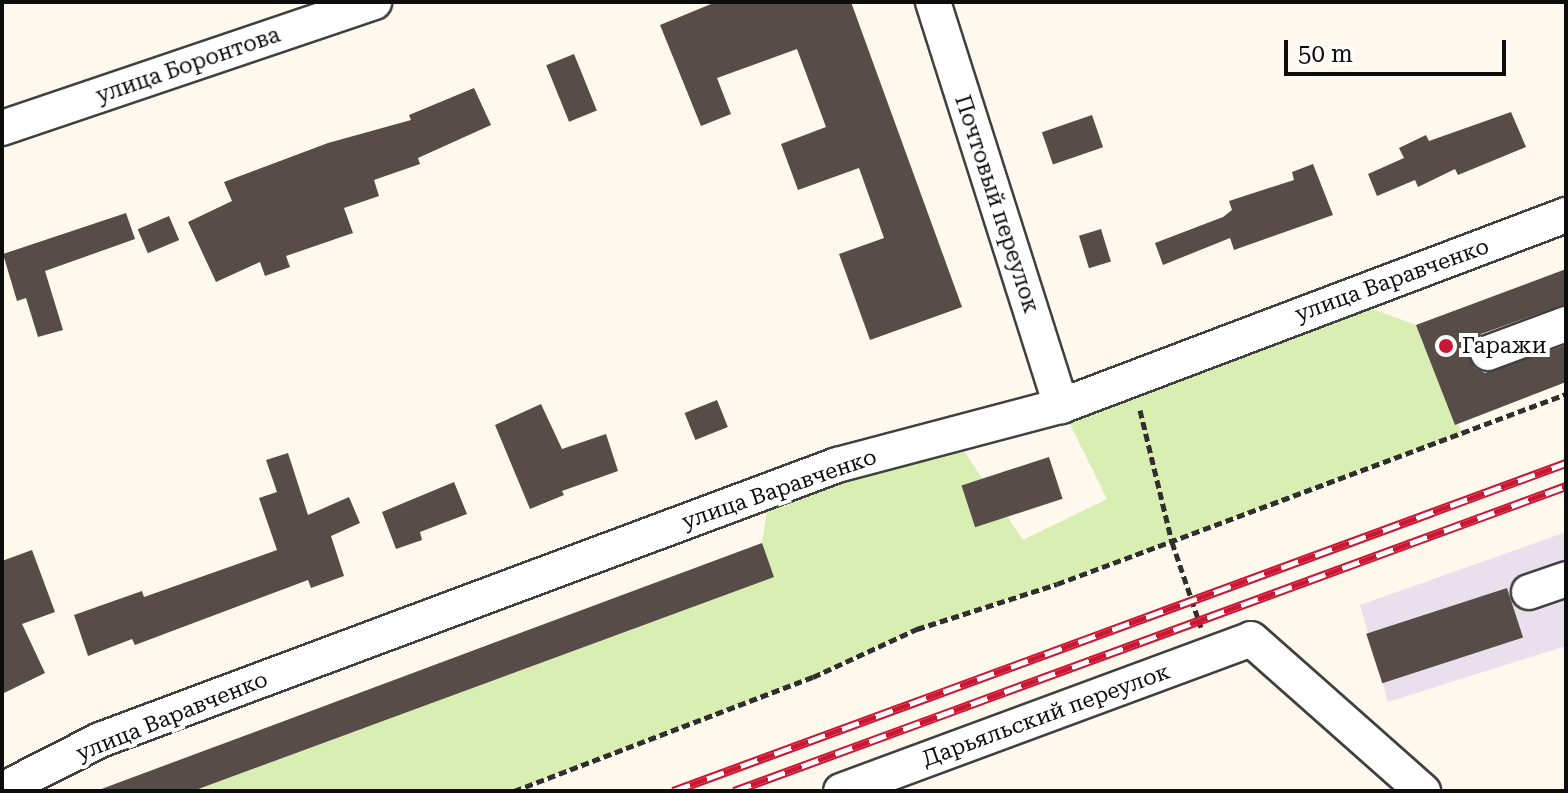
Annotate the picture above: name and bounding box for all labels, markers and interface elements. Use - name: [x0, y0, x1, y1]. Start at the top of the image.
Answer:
- street label: улица Боронтова: [93, 21, 283, 109]
- scale bar: [1288, 24, 1510, 74]
- text: 50 m: [1298, 40, 1353, 68]
- street label: Почтовый переулок: [949, 92, 1045, 316]
- street label: улица Варавченко: [1292, 233, 1492, 327]
- place label: Гаражи: [1462, 333, 1546, 359]
- marker: Гаражи: [1437, 337, 1455, 355]
- street label: улица Варавченко: [678, 443, 880, 535]
- street label: Дарьяльский переулок: [919, 658, 1173, 772]
- street label: улица Варавченко: [72, 666, 272, 766]

